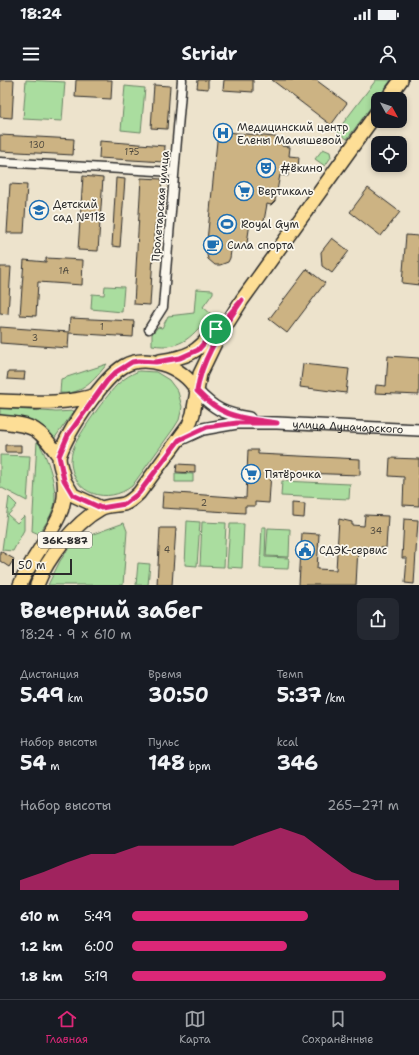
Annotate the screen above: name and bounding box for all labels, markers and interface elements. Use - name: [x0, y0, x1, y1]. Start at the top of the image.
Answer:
- text: 18:24: [20, 4, 62, 24]
- text: Stridr: [182, 42, 237, 66]
- icon: menu: [20, 43, 42, 65]
- icon: person: [377, 43, 399, 65]
- north arrow: [371, 92, 407, 128]
- map controls: [371, 92, 407, 172]
- place label: Медицинский центр Елены Малышевой: [237, 120, 348, 148]
- hospital icon: Медицинский центр Елены Малышевой: [212, 122, 234, 144]
- button: locate: [371, 136, 407, 172]
- house number: 130: [29, 139, 45, 151]
- house number: 175: [125, 146, 139, 158]
- street label: Пролетарская улица: [148, 150, 173, 262]
- theatre icon: #ёкино: [255, 157, 277, 179]
- place label: #ёкино: [280, 161, 323, 176]
- supermarket icon: Вертикаль: [233, 180, 255, 202]
- place label: Вертикаль: [258, 184, 314, 199]
- place label: Детский сад №118: [53, 197, 106, 225]
- school or university icon: Детский сад №118: [28, 199, 50, 221]
- sports icon: Royal Gym: [216, 213, 238, 235]
- place label: Royal Gym: [241, 217, 300, 232]
- cafe icon: Сила спорта: [202, 234, 224, 256]
- place label: Сила спорта: [227, 238, 294, 253]
- house number: 1А: [59, 265, 70, 277]
- pin: [199, 312, 233, 346]
- icon: arrive: [205, 318, 227, 340]
- house number: 1: [100, 321, 104, 333]
- house number: 3: [32, 332, 38, 344]
- street label: улица Луначарского: [292, 417, 404, 437]
- supermarket icon: Пятёрочка: [240, 463, 262, 485]
- place label: Пятёрочка: [265, 467, 321, 482]
- house number: 2: [201, 497, 207, 509]
- house number: 34: [370, 525, 382, 537]
- road number: 36К-887: [38, 532, 92, 548]
- public building icon: СДЭК-сервис: [294, 539, 316, 561]
- place label: СДЭК-сервис: [319, 543, 388, 558]
- house number: 4: [164, 544, 170, 556]
- scale bar: [12, 557, 72, 576]
- text: 50 m: [18, 558, 46, 573]
- text: Вечерний забег: [20, 596, 202, 625]
- button: share: [357, 598, 399, 640]
- text: 18:24 · 9 × 610 m: [20, 626, 132, 643]
- text: Дистанция: [20, 667, 79, 682]
- text: Время: [148, 667, 182, 682]
- text: Темп: [277, 667, 303, 682]
- text: 5.49: [20, 682, 64, 708]
- text: 30:50: [148, 682, 209, 708]
- text: 5:37: [277, 682, 322, 708]
- text: km: [64, 691, 83, 706]
- text: /km: [322, 691, 345, 706]
- text: Набор высоты: [20, 735, 97, 750]
- text: Пульс: [148, 735, 179, 750]
- text: kcal: [277, 735, 298, 750]
- text: 54: [20, 750, 46, 776]
- text: 148: [148, 750, 185, 776]
- text: 346: [277, 750, 318, 776]
- text: m: [46, 759, 60, 774]
- text: bpm: [185, 759, 211, 774]
- text: Набор высоты: [20, 797, 111, 814]
- text: 265–271 m: [327, 797, 399, 814]
- text: 610 m: [20, 908, 59, 925]
- text: 5:49: [84, 908, 112, 925]
- text: 1.2 km: [20, 938, 63, 955]
- text: 6:00: [84, 938, 114, 955]
- text: 1.8 km: [20, 968, 63, 985]
- text: 5:19: [84, 968, 108, 985]
- tab: Главная: [46, 1008, 88, 1047]
- tab: Карта: [179, 1008, 211, 1047]
- tab: Сохранённые: [302, 1008, 374, 1047]

